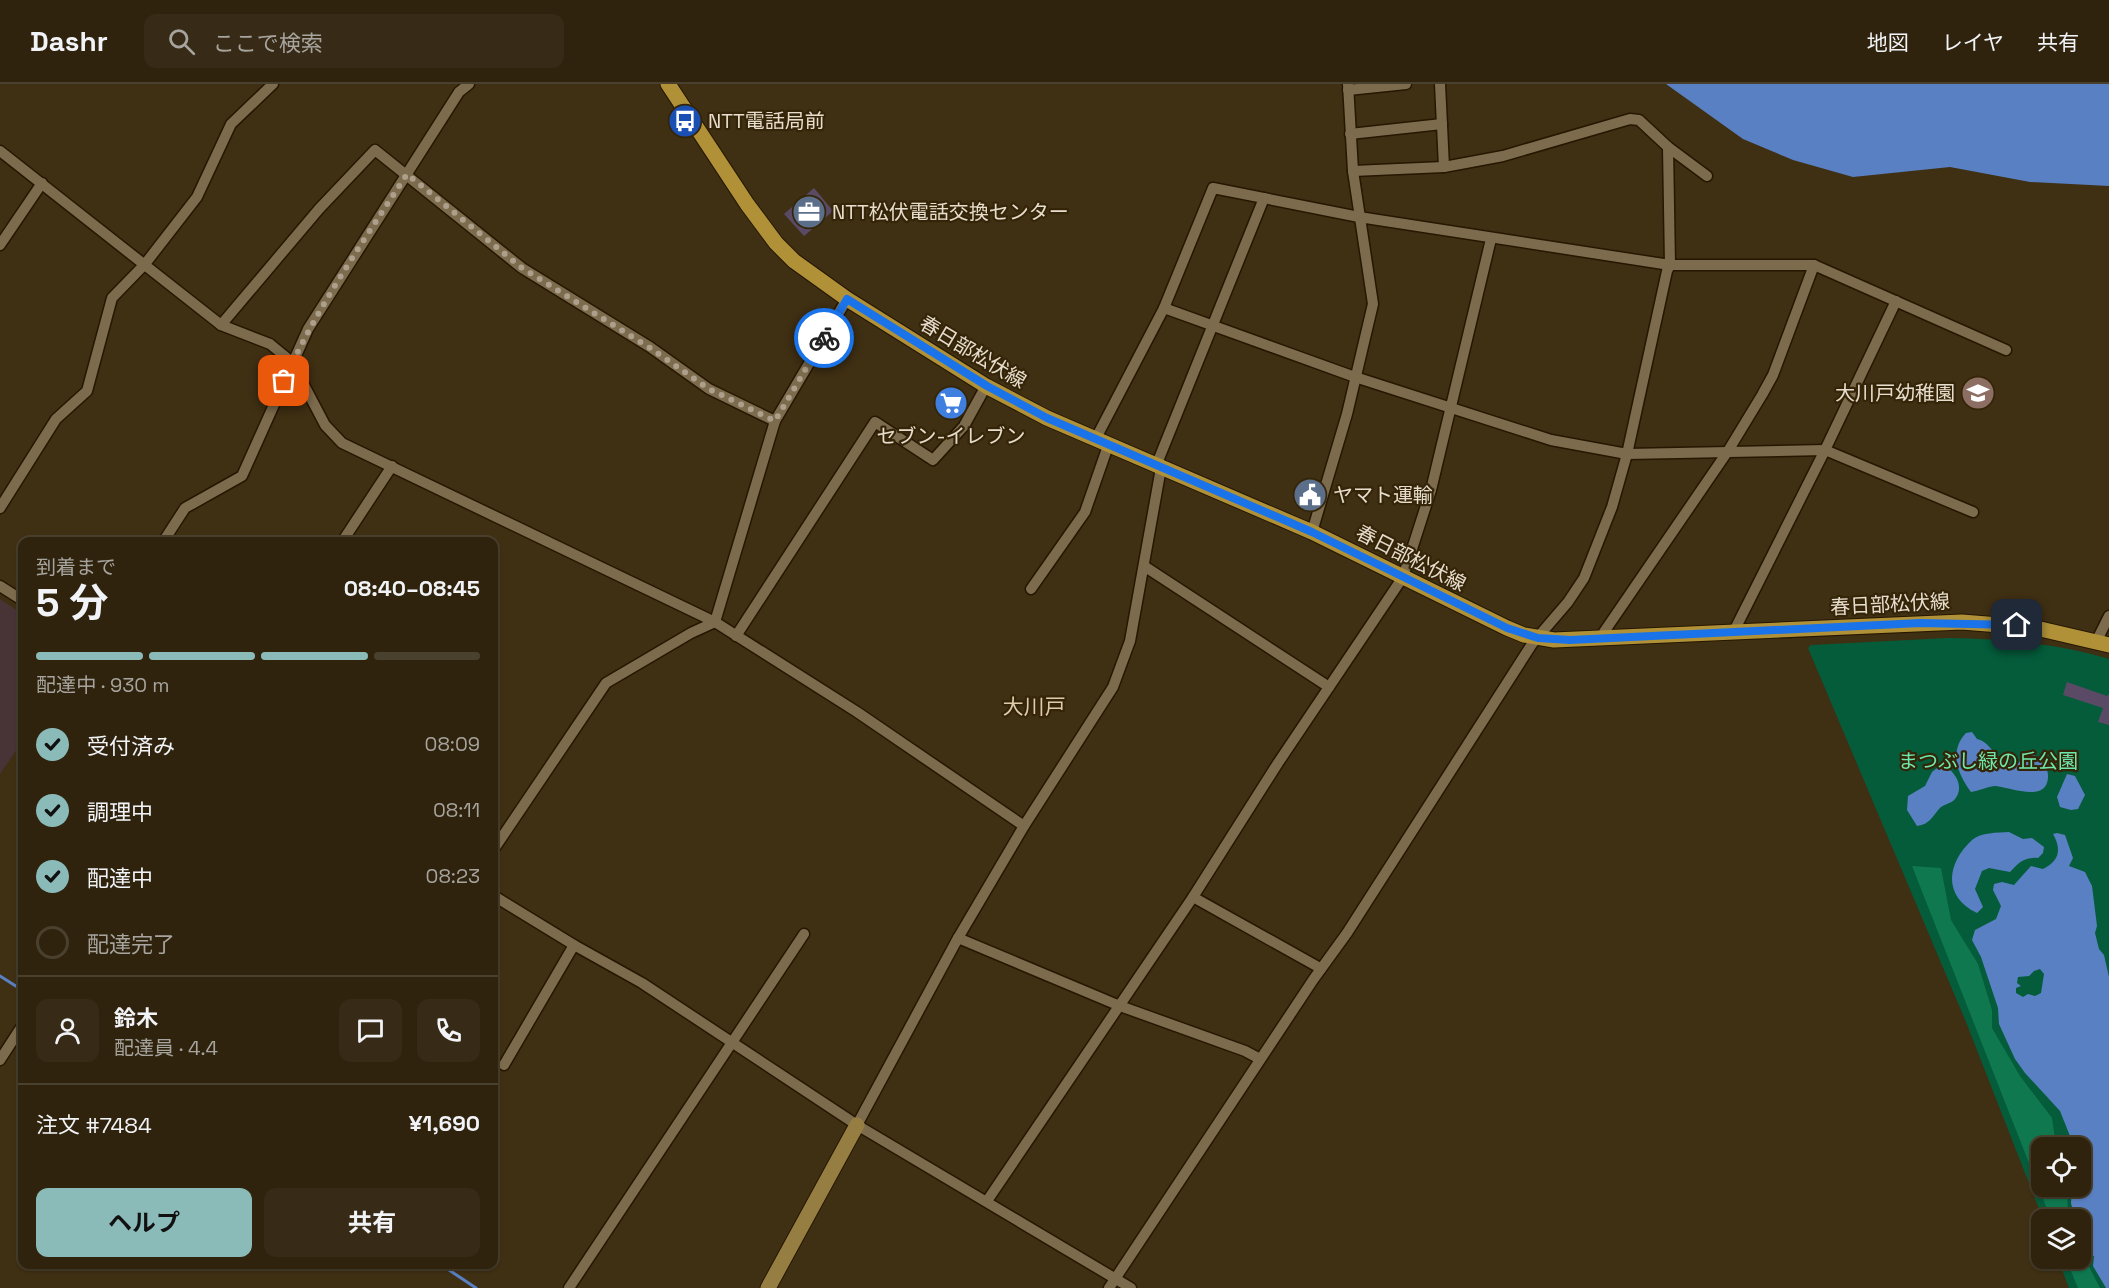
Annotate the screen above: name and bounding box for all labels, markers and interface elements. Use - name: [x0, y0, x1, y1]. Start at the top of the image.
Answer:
- search box: [144, 14, 564, 68]
- text: Dashr: [30, 23, 108, 59]
- icon: search: [165, 25, 198, 58]
- text: ここで検索: [213, 29, 323, 57]
- text: 地図: [1867, 29, 1909, 56]
- text: レイヤ: [1942, 29, 2004, 56]
- text: 共有: [2037, 29, 2079, 56]
- bus stop icon: NTT電話局前: [667, 103, 703, 139]
- place label: NTT電話局前: [708, 108, 825, 134]
- office icon: NTT松伏電話交換センター: [791, 194, 827, 230]
- place label: NTT松伏電話交換センター: [832, 199, 1069, 225]
- courier: [794, 308, 854, 368]
- street label: 春日部松伏線: [915, 310, 1031, 394]
- icon: bike: [808, 322, 841, 355]
- pin: [258, 355, 309, 406]
- icon: bag: [267, 364, 300, 397]
- school or university icon: 大川戸幼稚園: [1960, 375, 1996, 411]
- place label: 大川戸幼稚園: [1835, 380, 1955, 406]
- supermarket icon: セブン-イレブン: [933, 385, 969, 421]
- place label: セブン-イレブン: [876, 423, 1026, 449]
- public building icon: ヤマト運輸: [1292, 477, 1328, 513]
- place label: ヤマト運輸: [1333, 482, 1433, 508]
- street label: 春日部松伏線: [1352, 519, 1470, 597]
- text: 到着まで: [36, 554, 116, 580]
- text: 08:40–08:45: [344, 574, 480, 602]
- text: 5 分: [36, 578, 108, 627]
- street label: 春日部松伏線: [1829, 588, 1951, 620]
- pin: [1991, 599, 2042, 650]
- icon: home: [2000, 608, 2033, 641]
- text: 配達中 · 930 m: [36, 672, 170, 698]
- district label: 大川戸: [1003, 693, 1066, 720]
- icon: check: [36, 728, 69, 761]
- text: 08:09: [425, 731, 480, 757]
- text: 受付済み: [87, 732, 175, 760]
- park label: まつぶし緑の丘公園: [1898, 748, 2078, 774]
- icon: check: [36, 794, 69, 827]
- text: 08:11: [433, 797, 480, 823]
- text: 調理中: [87, 798, 153, 826]
- icon: check: [36, 860, 69, 893]
- text: 08:23: [426, 863, 480, 889]
- text: 配達中: [87, 864, 153, 892]
- text: 配達完了: [87, 930, 175, 958]
- button: person: [36, 999, 99, 1062]
- button: chat: [339, 999, 402, 1062]
- button: phone: [417, 999, 480, 1062]
- text: 鈴木: [114, 1004, 158, 1032]
- text: 配達員 · 4.4: [114, 1035, 218, 1061]
- text: ¥1,690: [409, 1109, 480, 1137]
- text: 注文 #7484: [36, 1111, 152, 1139]
- map controls: [2031, 1137, 2091, 1269]
- button: locate: [2031, 1137, 2091, 1197]
- button: ヘルプ: [36, 1188, 252, 1257]
- button: 共有: [264, 1188, 480, 1257]
- button: layers: [2031, 1209, 2091, 1269]

